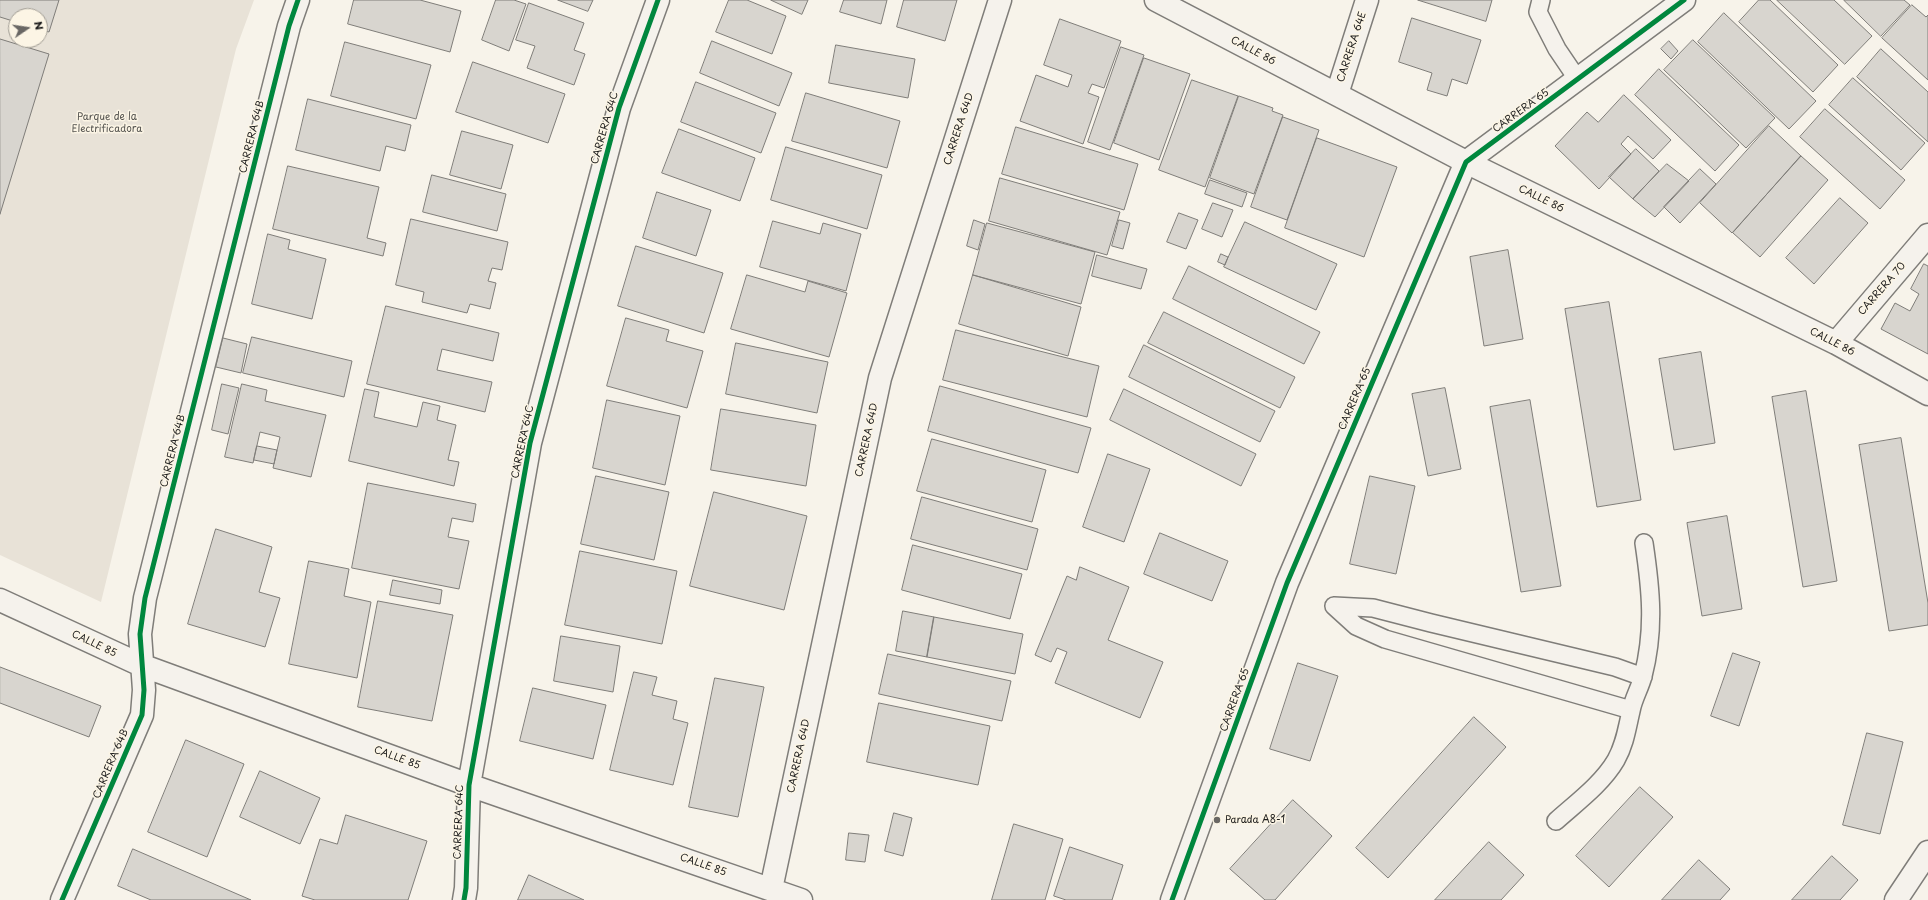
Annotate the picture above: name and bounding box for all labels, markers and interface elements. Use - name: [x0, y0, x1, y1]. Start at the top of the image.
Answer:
- north arrow: [8, 8, 48, 48]
- street label: CARRERA 64E: [1335, 10, 1369, 84]
- text: N: [30, 19, 48, 32]
- street label: CALLE 86: [1229, 34, 1277, 68]
- street label: CARRERA 65: [1491, 87, 1551, 135]
- street label: CARRERA 64C: [589, 90, 621, 166]
- street label: CARRERA 64D: [942, 91, 976, 167]
- street label: CARRERA 64B: [237, 99, 267, 175]
- park label: Parque de la Electrificadora: [72, 111, 142, 134]
- street label: CALLE 86: [1516, 183, 1566, 215]
- street label: CARRERA 70: [1856, 260, 1908, 318]
- street label: CALLE 86: [1807, 326, 1857, 358]
- street label: CARRERA 65: [1336, 366, 1374, 432]
- street label: CARRERA 64D: [853, 402, 881, 478]
- street label: CARRERA 64C: [509, 404, 537, 480]
- street label: CARRERA 64B: [158, 413, 188, 489]
- street label: CALLE 85: [70, 628, 118, 660]
- street label: CARRERA 65: [1218, 667, 1252, 733]
- street label: CARRERA 64D: [785, 718, 813, 794]
- street label: CARRERA 64B: [91, 727, 131, 801]
- street label: CALLE 85: [372, 744, 422, 772]
- street label: CARRERA 64C: [452, 784, 466, 860]
- place label: Parada A8-1: [1225, 814, 1285, 826]
- marker: Parada A8-1: [1212, 815, 1222, 825]
- street label: CALLE 85: [678, 851, 728, 879]

